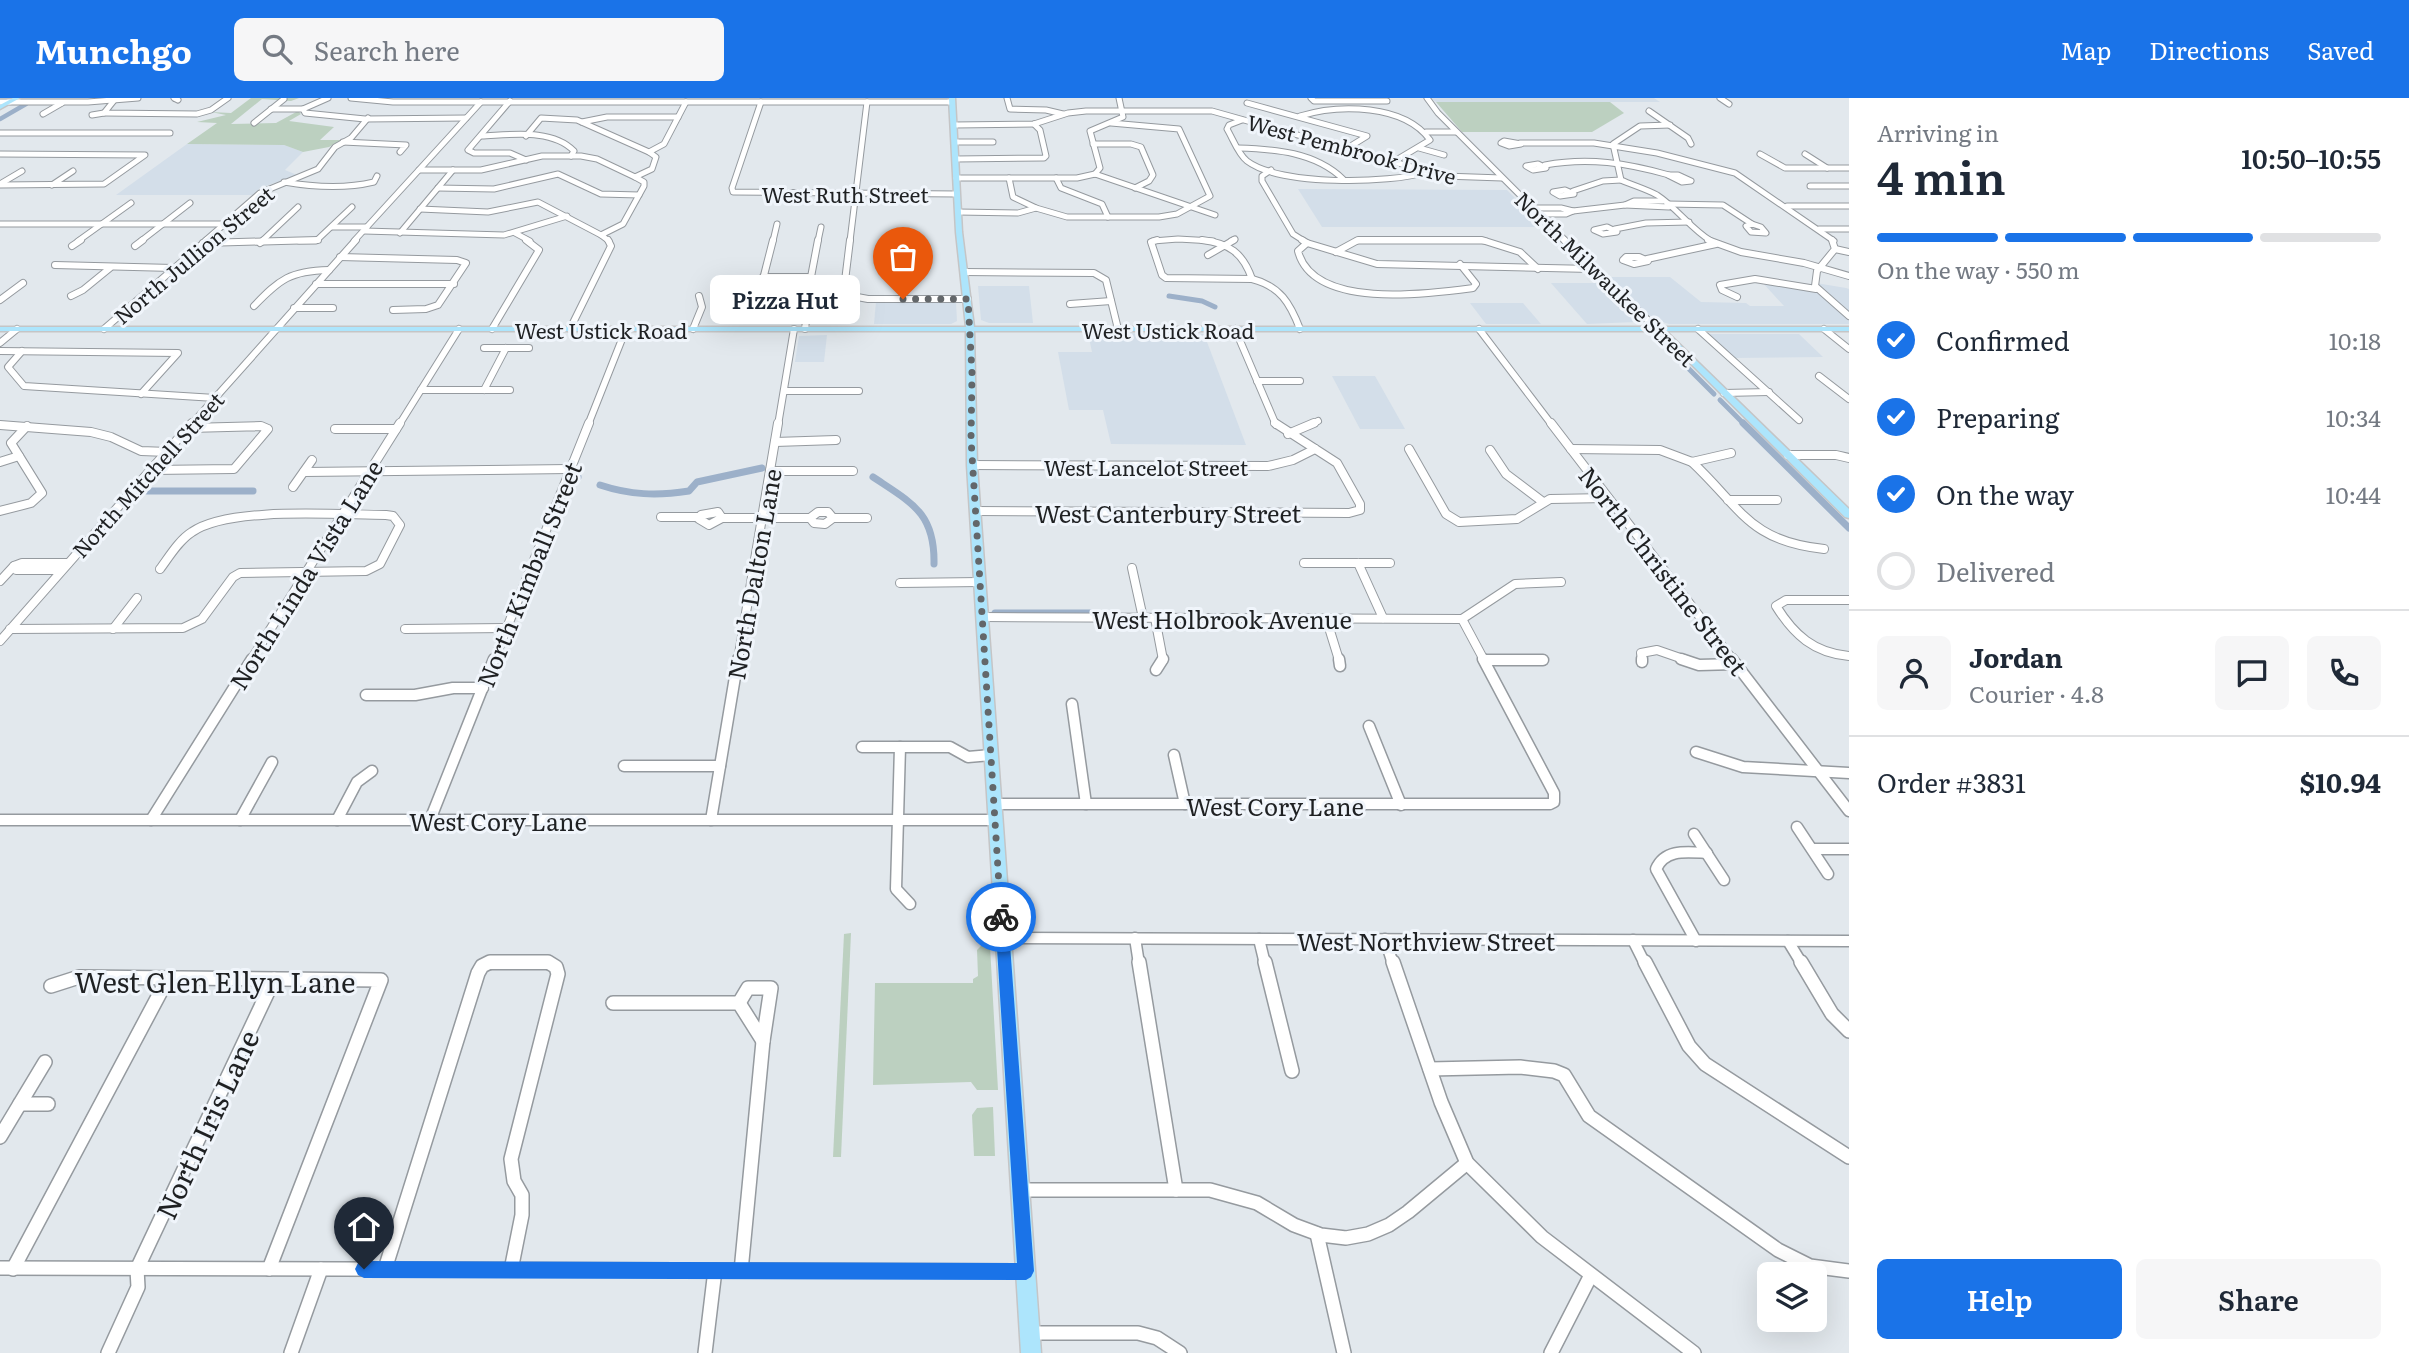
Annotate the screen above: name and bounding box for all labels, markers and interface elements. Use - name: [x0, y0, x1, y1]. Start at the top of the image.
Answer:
- search box: [234, 18, 724, 81]
- text: Munchgo: [35, 25, 192, 74]
- icon: search: [258, 30, 296, 68]
- text: Search here: [314, 30, 460, 69]
- text: Map: [2060, 32, 2111, 67]
- text: Directions: [2149, 32, 2269, 67]
- text: Saved: [2307, 32, 2374, 67]
- street label: West Pembrook Drive: [1244, 105, 1460, 191]
- text: Arriving in: [1877, 115, 1999, 149]
- text: 10:50–10:55: [2241, 138, 2381, 177]
- text: 4 min: [1877, 141, 2006, 209]
- street label: North Jullion Street: [106, 177, 280, 330]
- street label: West Ruth Street: [761, 178, 929, 209]
- street label: North Milwaukee Street: [1509, 183, 1704, 373]
- pin: [873, 227, 933, 299]
- icon: bag: [884, 238, 922, 276]
- text: On the way · 550 m: [1877, 252, 2080, 286]
- callout: Pizza Hut: [710, 274, 861, 324]
- text: Pizza Hut: [731, 282, 839, 316]
- street label: West Ustick Road: [515, 314, 688, 345]
- street label: West Ustick Road: [1082, 314, 1255, 345]
- text: Confirmed: [1936, 320, 2070, 359]
- icon: check: [1877, 321, 1915, 359]
- text: 10:18: [2329, 323, 2381, 357]
- street label: North Mitchell Street: [64, 384, 230, 564]
- text: Preparing: [1936, 397, 2059, 436]
- icon: check: [1877, 398, 1915, 436]
- text: 10:34: [2326, 400, 2381, 434]
- street label: West Lancelot Street: [1044, 451, 1249, 482]
- street label: North Linda Vista Lane: [220, 452, 390, 696]
- street label: North Kimball Street: [467, 456, 589, 692]
- street label: North Christine Street: [1571, 458, 1757, 682]
- street label: North Dalton Lane: [717, 466, 789, 682]
- text: On the way: [1936, 474, 2074, 513]
- icon: check: [1877, 475, 1915, 513]
- text: 10:44: [2326, 477, 2381, 511]
- street label: West Canterbury Street: [1035, 495, 1302, 530]
- text: Delivered: [1936, 551, 2055, 590]
- street label: West Holbrook Avenue: [1092, 601, 1352, 636]
- button: person: [1877, 636, 1951, 710]
- button: chat: [2215, 636, 2289, 710]
- button: phone: [2307, 636, 2381, 710]
- text: Jordan: [1969, 637, 2063, 676]
- text: Courier · 4.8: [1969, 676, 2104, 710]
- text: Order #3831: [1877, 762, 2026, 801]
- text: $10.94: [2300, 762, 2381, 801]
- street label: West Cory Lane: [1186, 788, 1364, 823]
- street label: West Cory Lane: [409, 803, 587, 838]
- courier: [966, 882, 1036, 952]
- icon: bike: [982, 898, 1020, 936]
- street label: West Northview Street: [1297, 923, 1556, 958]
- street label: West Glen Ellyn Lane: [74, 960, 356, 1002]
- street label: North Iris Lane: [144, 1022, 268, 1226]
- pin: [334, 1197, 394, 1269]
- icon: home: [345, 1208, 383, 1246]
- button: Help: [1877, 1259, 2122, 1339]
- button: Share: [2136, 1259, 2381, 1339]
- map controls: [1757, 1262, 1827, 1332]
- button: layers: [1757, 1262, 1827, 1332]

